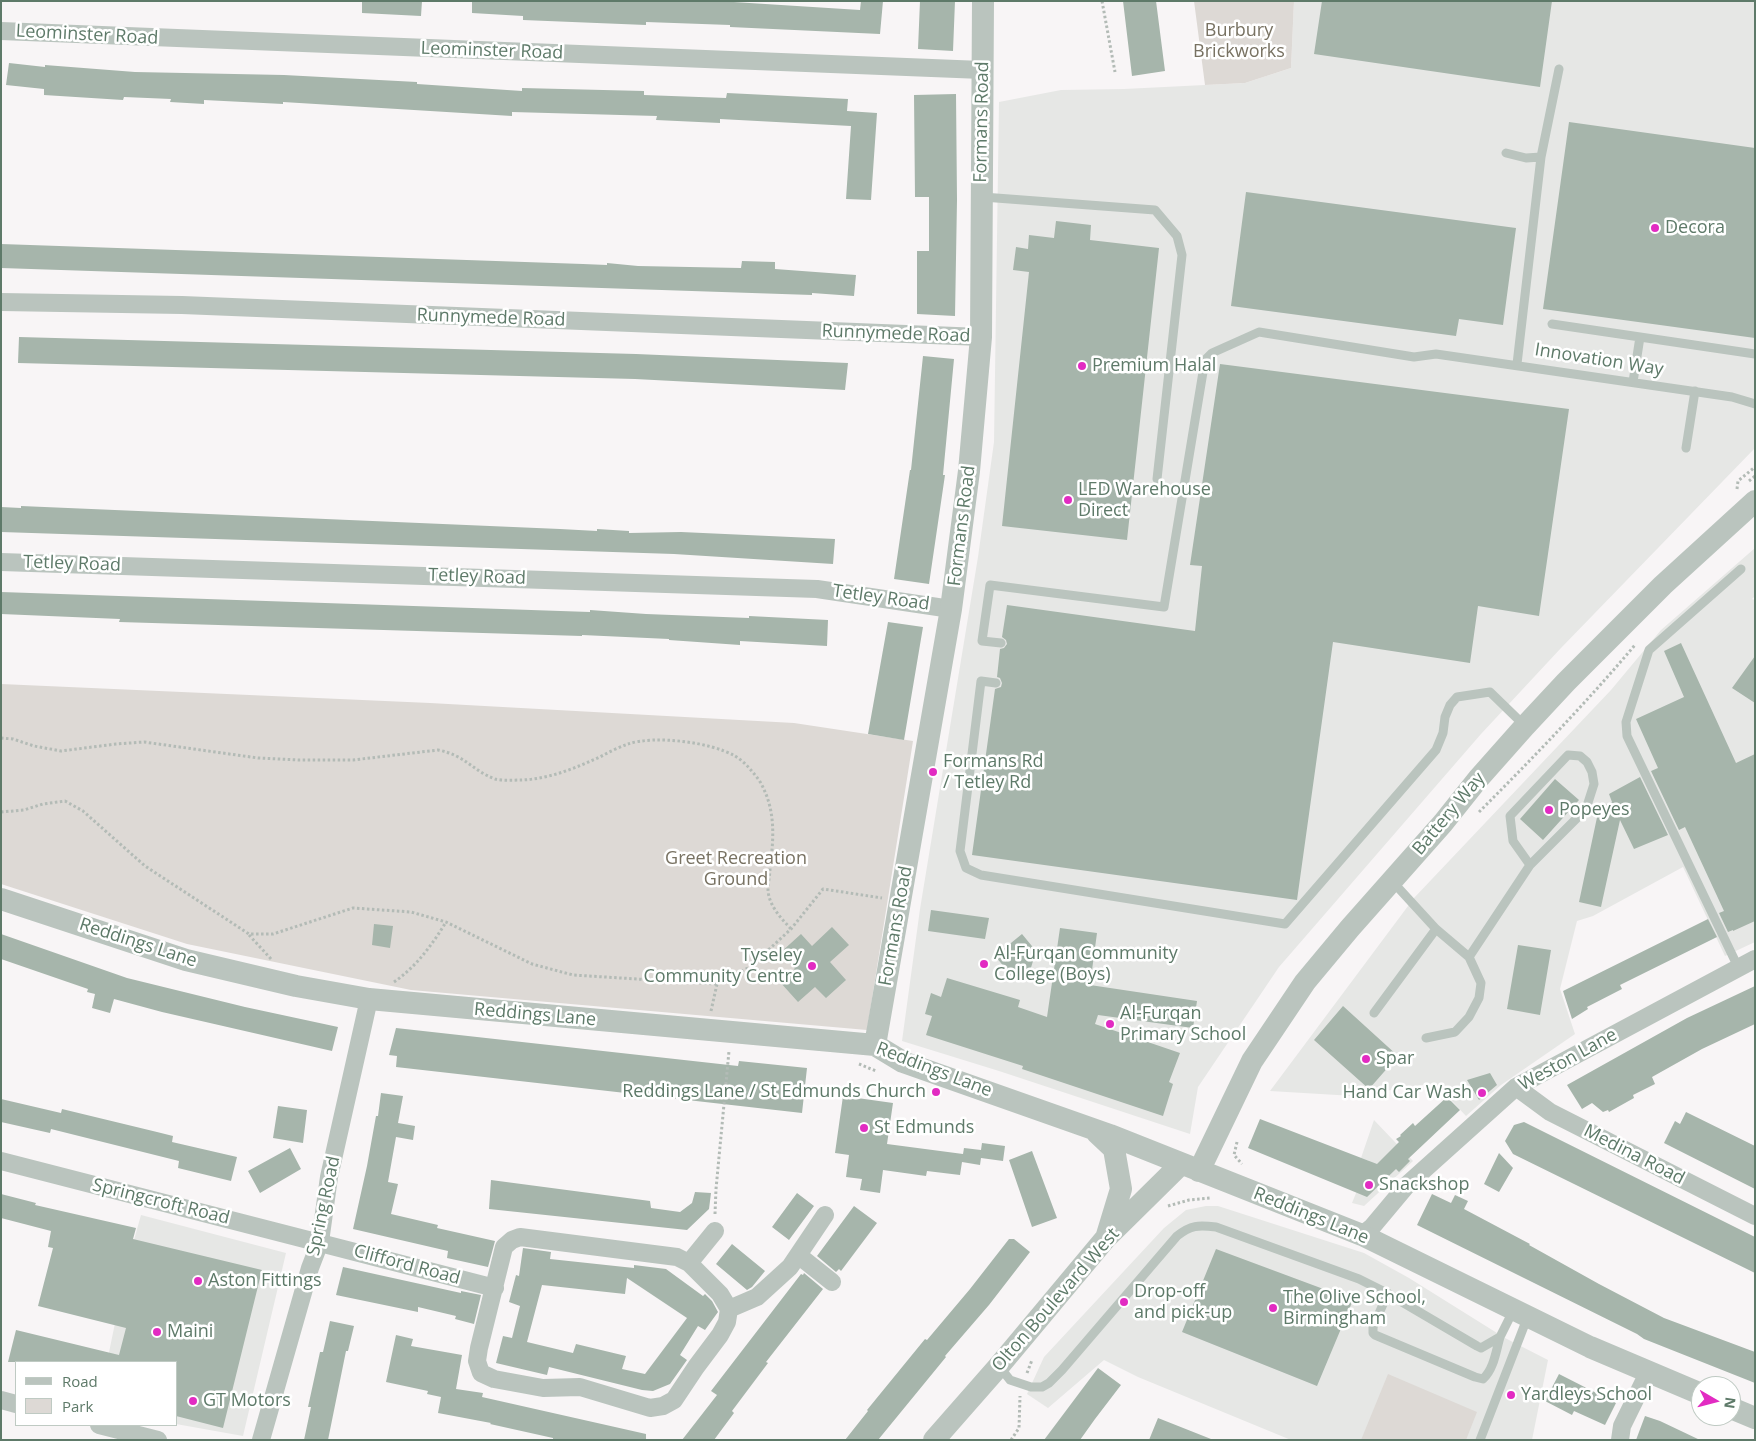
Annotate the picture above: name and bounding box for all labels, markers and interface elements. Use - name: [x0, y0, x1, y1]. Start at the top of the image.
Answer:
- street label: Leominster Road: [15, 20, 159, 50]
- park label: Burbury Brickworks: [1193, 20, 1285, 62]
- street label: Leominster Road: [420, 38, 564, 64]
- street label: Formans Road: [970, 61, 994, 183]
- place label: Decora: [1665, 217, 1725, 239]
- marker: Decora: [1649, 222, 1661, 234]
- street label: Runnymede Road: [416, 305, 566, 331]
- street label: Runnymede Road: [821, 321, 971, 347]
- street label: Innovation Way: [1533, 339, 1665, 381]
- place label: Premium Halal: [1092, 355, 1216, 377]
- marker: Premium Halal: [1076, 360, 1088, 372]
- street label: Formans Road: [944, 464, 980, 588]
- place label: LED Warehouse Direct: [1078, 479, 1211, 522]
- marker: LED Warehouse Direct: [1062, 494, 1074, 506]
- street label: Tetley Road: [23, 552, 121, 576]
- street label: Tetley Road: [428, 565, 526, 589]
- street label: Tetley Road: [831, 581, 931, 615]
- place label: Formans Rd / Tetley Rd: [943, 751, 1044, 794]
- marker: Formans Rd / Tetley Rd: [927, 766, 939, 778]
- street label: Battery Way: [1408, 768, 1490, 860]
- place label: Popeyes: [1559, 799, 1629, 821]
- marker: Popeyes: [1543, 804, 1555, 816]
- park label: Greet Recreation Ground: [665, 848, 807, 891]
- street label: Formans Road: [875, 864, 917, 988]
- street label: Reddings Lane: [76, 914, 200, 972]
- place label: Al-Furqan Community College (Boys): [994, 943, 1178, 986]
- place label: Tyseley Community Centre: [643, 945, 802, 988]
- marker: Al-Furqan Community College (Boys): [978, 958, 990, 970]
- marker: Tyseley Community Centre: [806, 960, 818, 972]
- street label: Reddings Lane: [473, 999, 597, 1031]
- place label: Al-Furqan Primary School: [1120, 1003, 1246, 1046]
- marker: Al-Furqan Primary School: [1104, 1018, 1116, 1030]
- street label: Weston Lane: [1515, 1024, 1621, 1096]
- street label: Reddings Lane: [873, 1038, 995, 1102]
- place label: Spar: [1376, 1048, 1414, 1070]
- marker: Spar: [1360, 1053, 1372, 1065]
- place label: Reddings Lane / St Edmunds Church: [622, 1081, 926, 1103]
- place label: Hand Car Wash: [1342, 1082, 1472, 1104]
- marker: Reddings Lane / St Edmunds Church: [930, 1086, 942, 1098]
- marker: Hand Car Wash: [1476, 1087, 1488, 1099]
- place label: St Edmunds: [874, 1117, 974, 1139]
- street label: Medina Road: [1580, 1120, 1688, 1190]
- marker: St Edmunds: [858, 1122, 870, 1134]
- street label: Spring Road: [303, 1154, 345, 1258]
- place label: Snackshop: [1379, 1174, 1469, 1196]
- street label: Springcroft Road: [90, 1175, 232, 1229]
- marker: Snackshop: [1363, 1179, 1375, 1191]
- street label: Reddings Lane: [1250, 1183, 1372, 1249]
- street label: Olton Boulevard West: [988, 1224, 1124, 1376]
- street label: Clifford Road: [351, 1240, 463, 1290]
- place label: Aston Fittings: [208, 1270, 322, 1292]
- marker: Aston Fittings: [192, 1275, 204, 1287]
- place label: Drop-off and pick-up: [1134, 1281, 1232, 1324]
- place label: The Olive School, Birmingham: [1283, 1287, 1426, 1330]
- marker: Drop-off and pick-up: [1118, 1296, 1130, 1308]
- marker: The Olive School, Birmingham: [1267, 1302, 1279, 1314]
- place label: Maini: [167, 1321, 213, 1343]
- marker: Maini: [151, 1326, 163, 1338]
- legend: [15, 1361, 178, 1426]
- text: Road: [62, 1371, 98, 1391]
- north arrow: [1691, 1376, 1741, 1426]
- place label: Yardleys School: [1521, 1384, 1652, 1406]
- marker: Yardleys School: [1505, 1389, 1517, 1401]
- place label: GT Motors: [203, 1390, 291, 1412]
- marker: GT Motors: [187, 1395, 199, 1407]
- text: Park: [62, 1396, 93, 1416]
- text: N: [1720, 1396, 1741, 1410]

